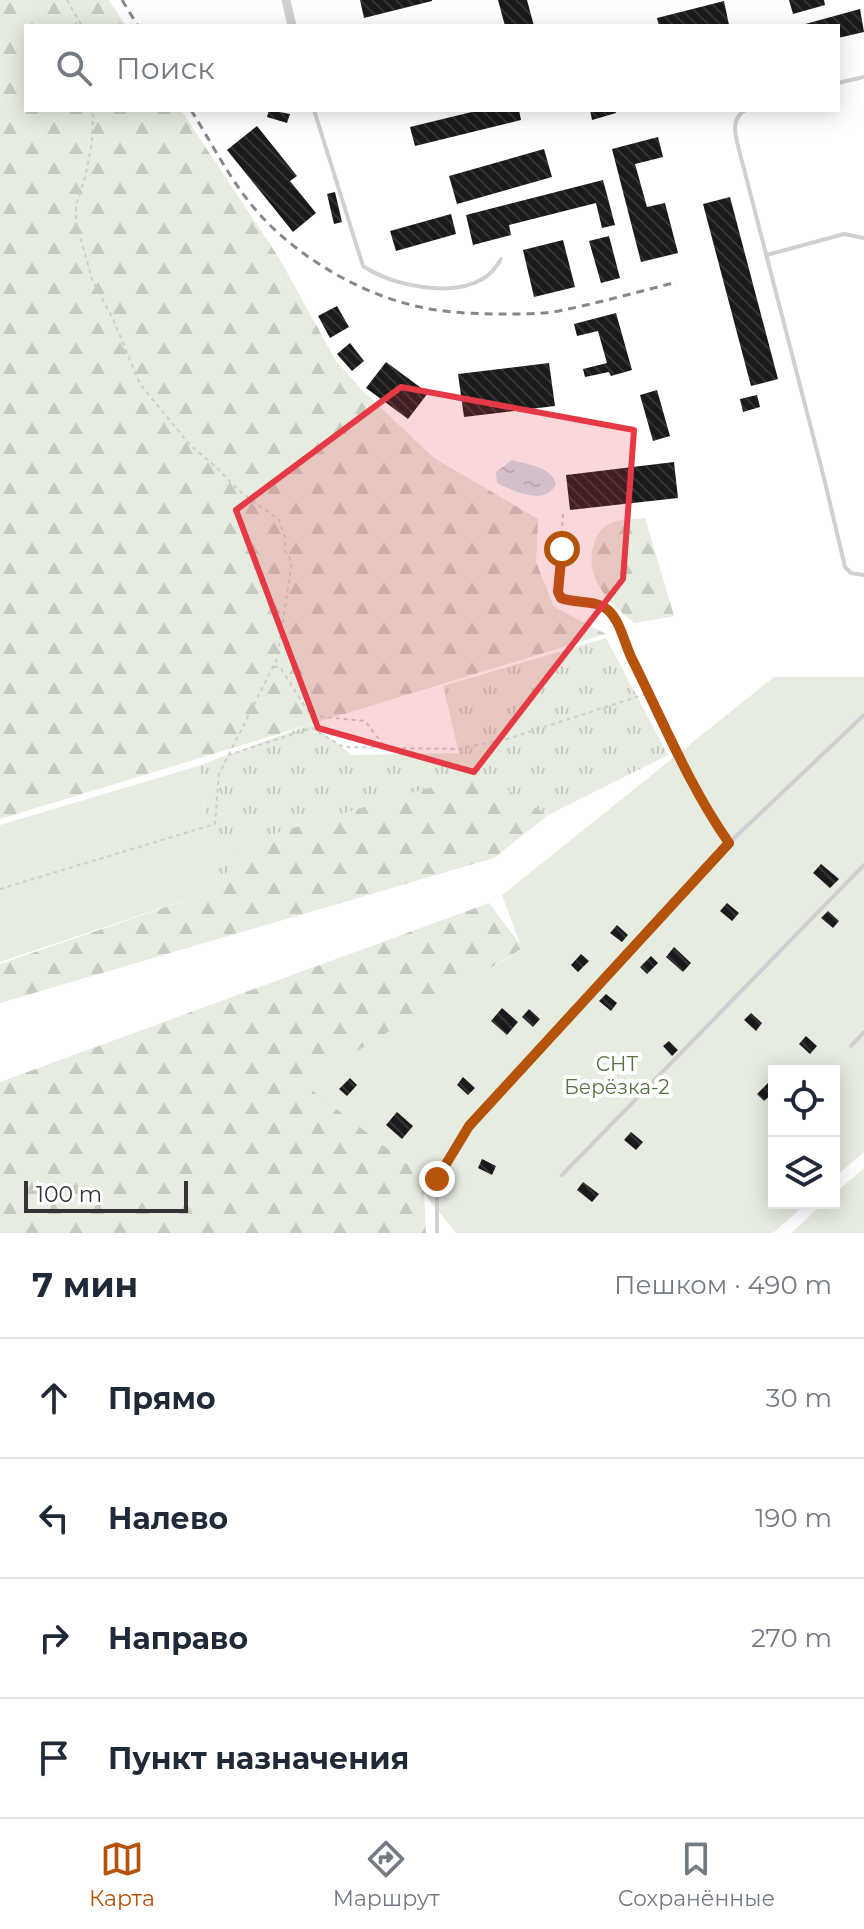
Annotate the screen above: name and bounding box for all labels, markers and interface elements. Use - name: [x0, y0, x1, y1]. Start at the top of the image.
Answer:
- search box: [24, 24, 840, 112]
- icon: search: [52, 46, 96, 90]
- text: Поиск: [116, 50, 215, 87]
- route start: [544, 531, 580, 567]
- park label: СНТ Берёзка-2: [564, 1052, 670, 1099]
- map controls: [768, 1065, 840, 1209]
- button: locate: [768, 1065, 840, 1137]
- button: layers: [768, 1137, 840, 1209]
- route end: [419, 1161, 455, 1197]
- scale bar: [24, 1177, 188, 1213]
- text: 100 m: [36, 1181, 102, 1208]
- text: 7 мин: [32, 1264, 138, 1306]
- text: Пешком · 490 m: [614, 1269, 832, 1301]
- icon: ahead: [32, 1376, 76, 1420]
- text: Прямо: [108, 1380, 216, 1417]
- text: 30 m: [766, 1382, 832, 1414]
- icon: left: [32, 1496, 76, 1540]
- text: Налево: [108, 1500, 228, 1537]
- text: 190 m: [755, 1502, 832, 1534]
- icon: right: [32, 1616, 76, 1660]
- text: Направо: [108, 1620, 248, 1657]
- text: 270 m: [751, 1622, 832, 1654]
- icon: arrive: [32, 1736, 76, 1780]
- text: Пункт назначения: [108, 1740, 409, 1777]
- tab: Карта: [89, 1837, 155, 1912]
- tab: Маршрут: [333, 1837, 440, 1912]
- tab: Сохранённые: [618, 1837, 775, 1912]

